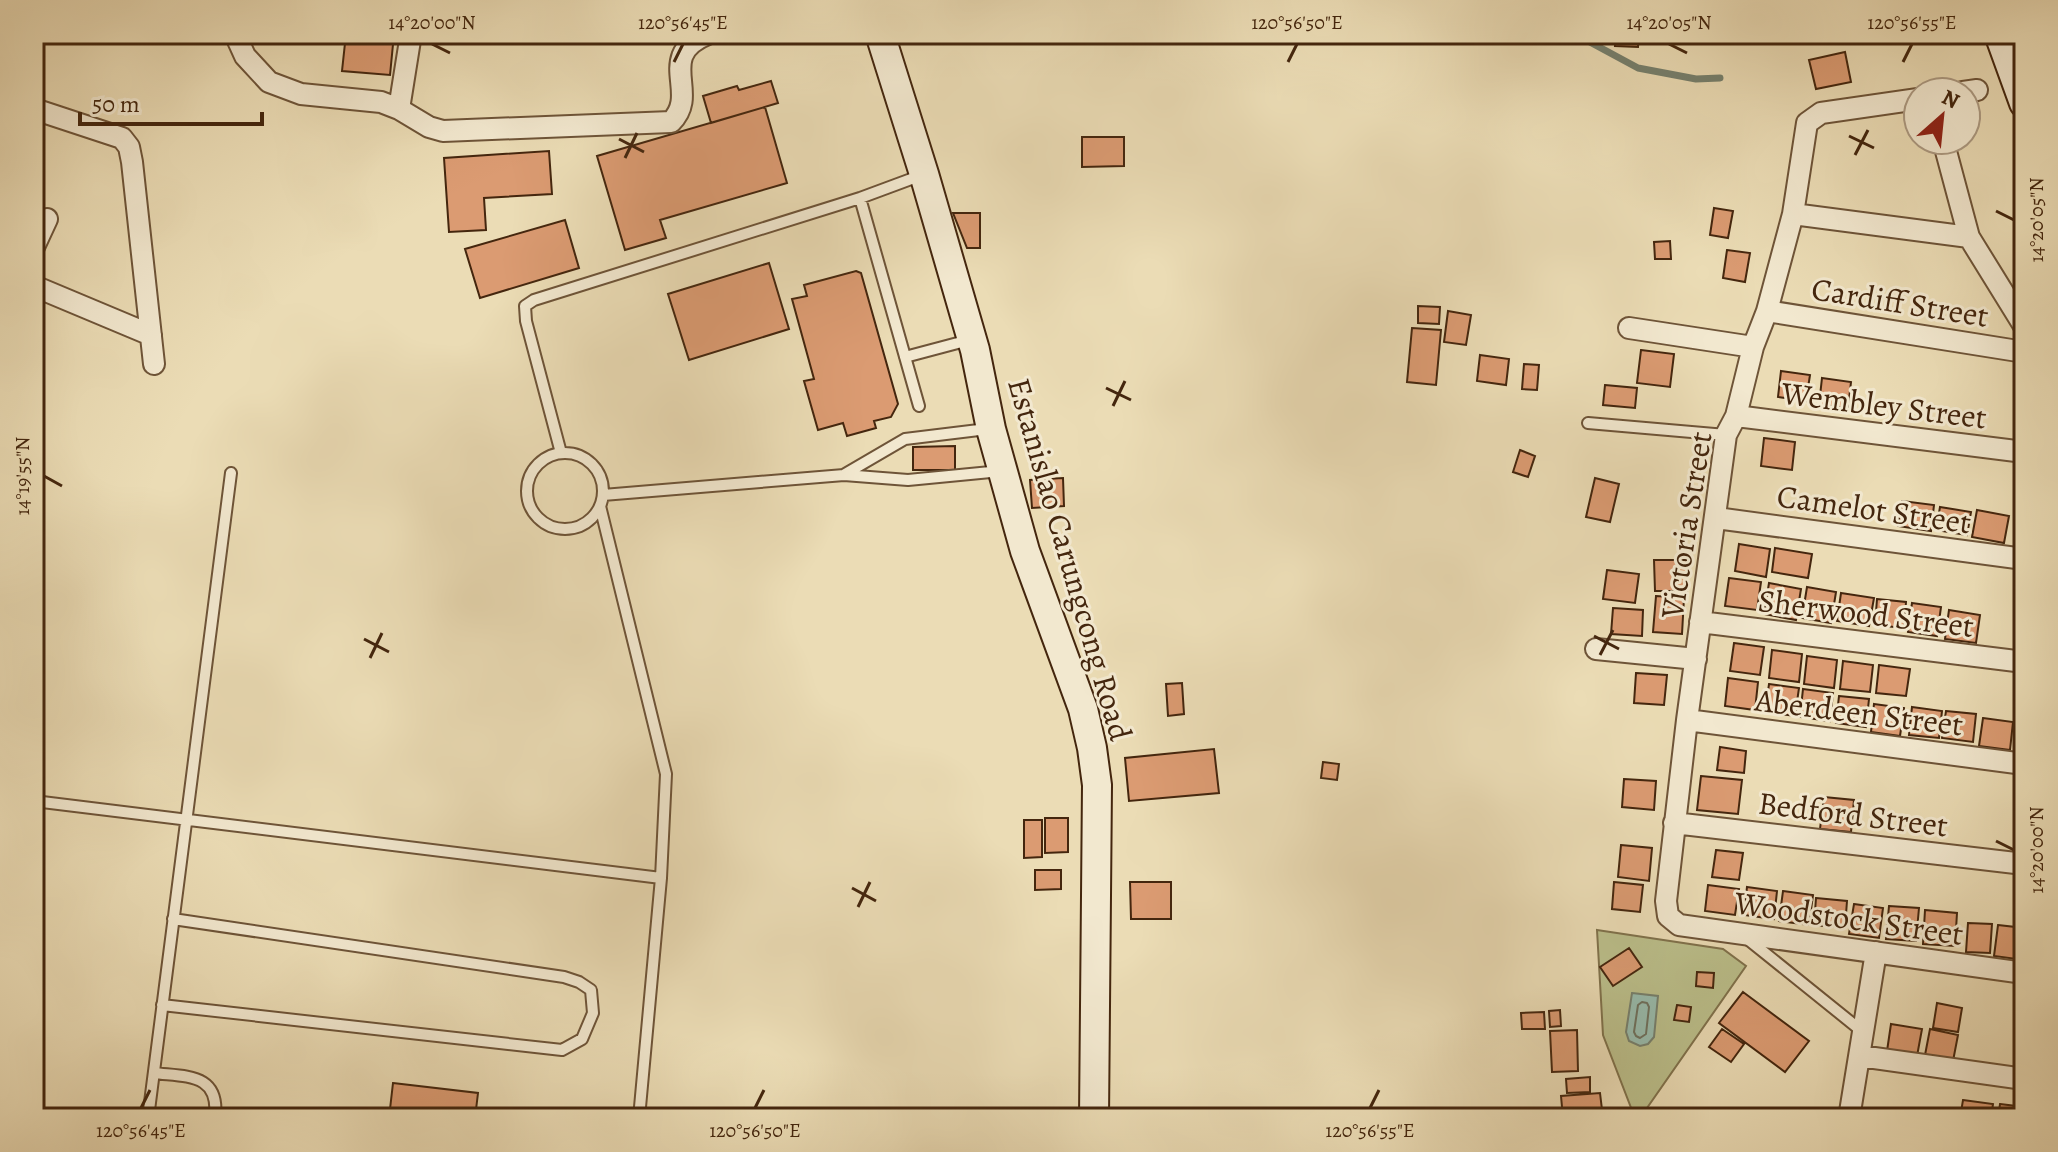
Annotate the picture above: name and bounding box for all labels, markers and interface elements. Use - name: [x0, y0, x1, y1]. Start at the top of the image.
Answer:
- text: 14°20'00"N: [388, 9, 476, 36]
- text: 120°56'45"E: [638, 9, 728, 36]
- text: 120°56'50"E: [1251, 9, 1343, 36]
- text: 14°20'05"N: [1626, 9, 1712, 36]
- text: 120°56'55"E: [1867, 9, 1957, 36]
- scale bar: [80, 76, 262, 126]
- north arrow: [1902, 76, 1982, 156]
- text: N: [1937, 82, 1965, 116]
- text: 50 m: [92, 88, 140, 120]
- text: 14°20'05"N: [2023, 177, 2050, 263]
- street label: Cardiff Street: [1809, 266, 1991, 338]
- street label: Wembley Street: [1778, 370, 1989, 439]
- street label: Estanislao Carungcong Road: [997, 373, 1143, 746]
- street label: Victoria Street: [1649, 428, 1722, 623]
- text: 14°19'55"N: [9, 437, 36, 515]
- street label: Camelot Street: [1774, 474, 1974, 544]
- street label: Sherwood Street: [1756, 578, 1976, 648]
- street label: Aberdeen Street: [1752, 677, 1965, 747]
- street label: Bedford Street: [1756, 781, 1950, 847]
- text: 14°20'00"N: [2023, 806, 2050, 894]
- street label: Woodstock Street: [1731, 880, 1966, 956]
- text: 120°56'45"E: [96, 1117, 186, 1144]
- text: 120°56'50"E: [709, 1117, 801, 1144]
- text: 120°56'55"E: [1325, 1117, 1415, 1144]

